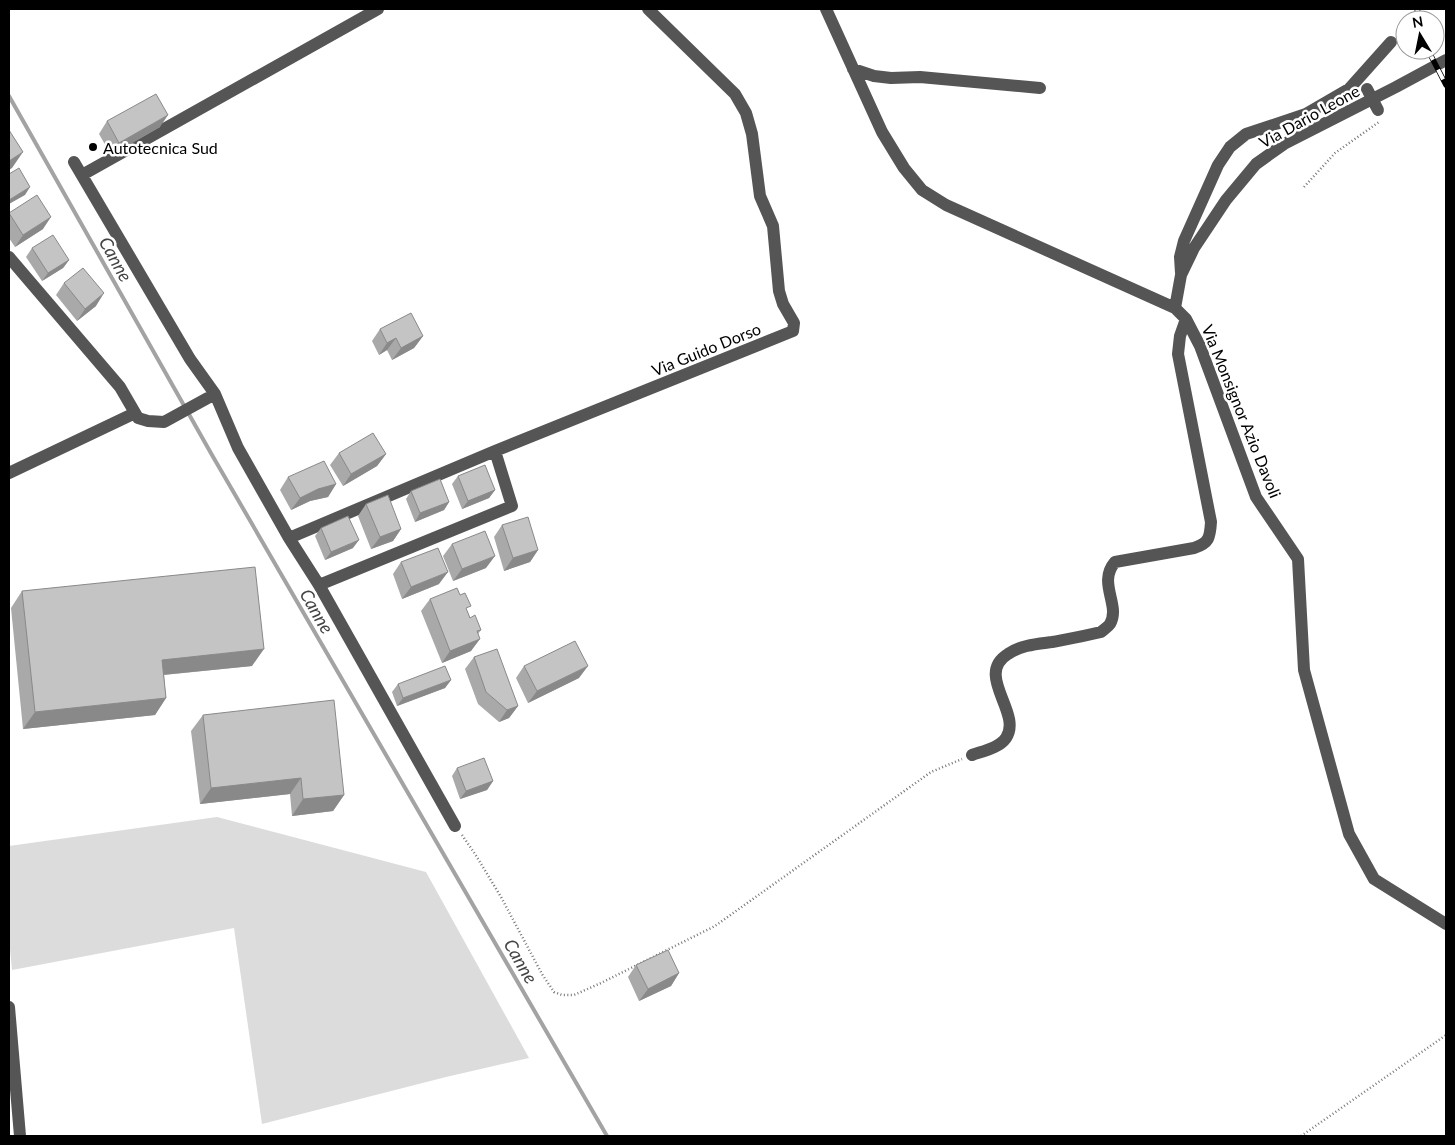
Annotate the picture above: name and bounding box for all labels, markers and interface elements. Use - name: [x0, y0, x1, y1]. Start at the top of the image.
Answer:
- north arrow: [1395, 10, 1445, 60]
- text: N: [1411, 12, 1424, 31]
- street label: Via Dario Leone: [1255, 81, 1363, 151]
- place label: Autotecnica Sud: [103, 138, 218, 157]
- marker: Autotecnica Sud: [87, 141, 99, 153]
- water label: Canne: [95, 233, 137, 285]
- street label: Via Guido Dorso: [649, 318, 763, 380]
- street label: Via Monsignor Azio Davoli: [1199, 322, 1285, 500]
- water label: Canne: [295, 585, 339, 637]
- water label: Canne: [499, 935, 543, 987]

